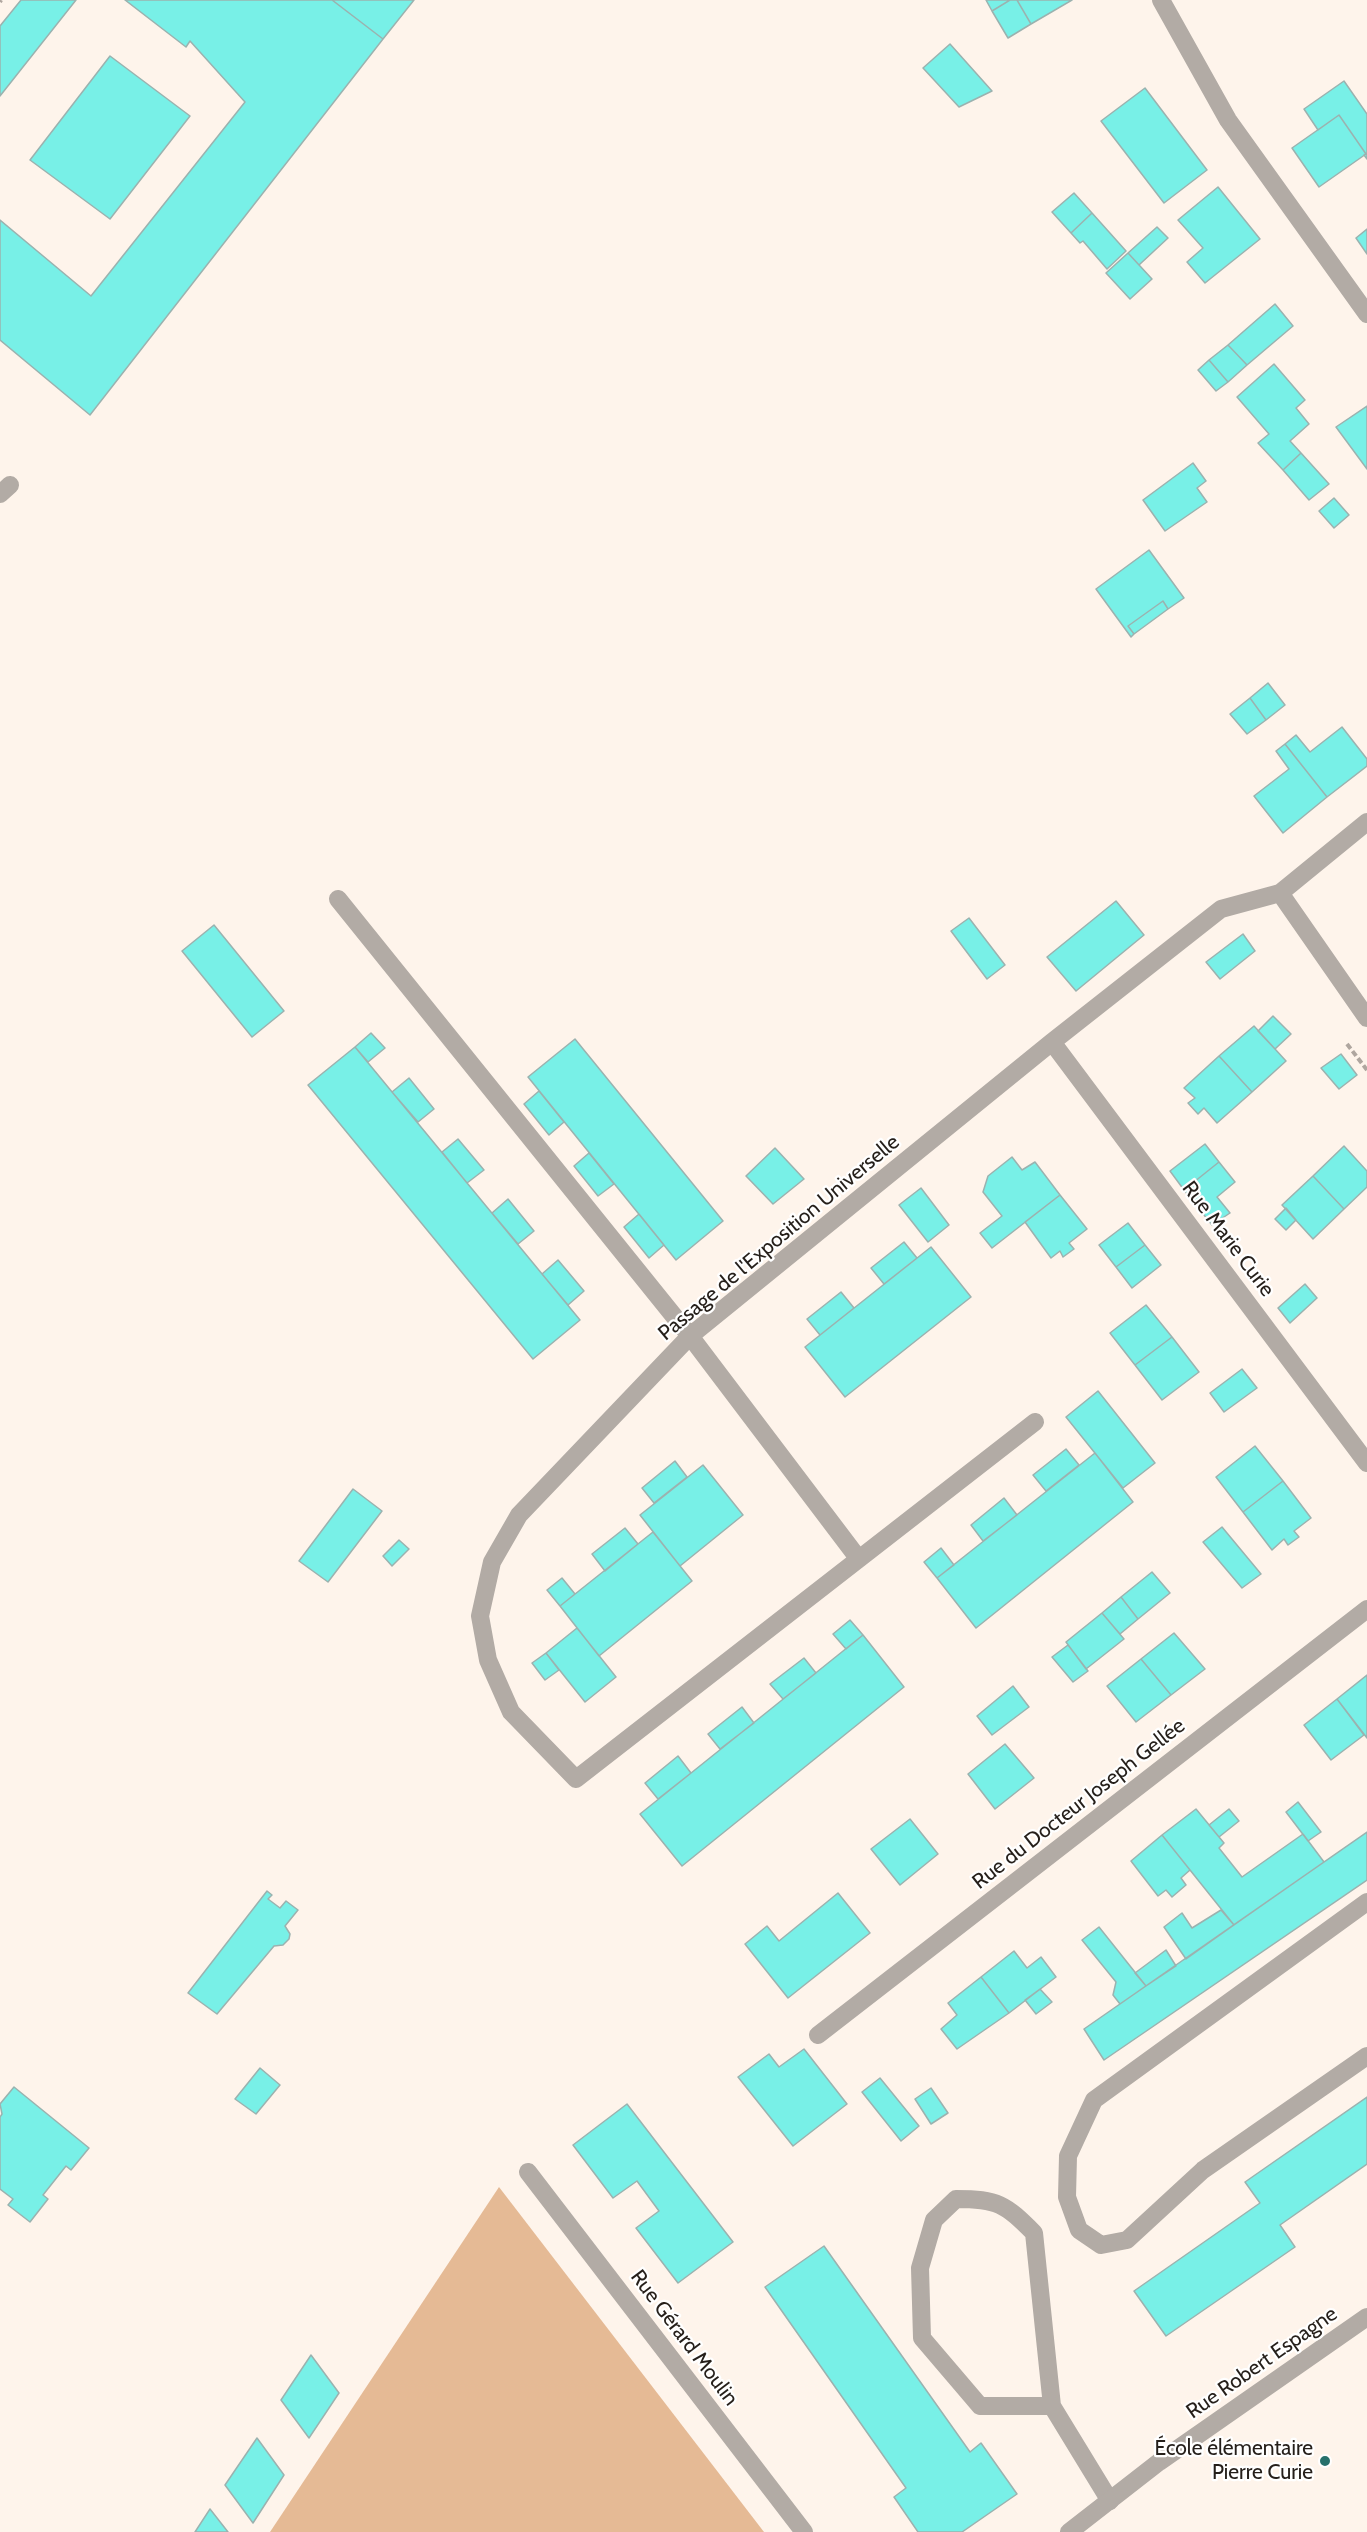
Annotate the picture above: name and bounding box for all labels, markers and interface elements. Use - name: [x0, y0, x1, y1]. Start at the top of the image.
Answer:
- street label: Passage de l'Exposition Universelle: [653, 1130, 905, 1346]
- street label: Rue Marie Curie: [1176, 1176, 1280, 1302]
- street label: Rue du Docteur Joseph Gellée: [968, 1713, 1190, 1895]
- street label: Rue Gérard Moulin: [625, 2265, 743, 2411]
- street label: Rue Robert Espagne: [1182, 2301, 1342, 2425]
- place label: École élémentaire Pierre Curie: [1155, 2436, 1313, 2486]
- marker: École élémentaire Pierre Curie: [1318, 2454, 1332, 2468]

